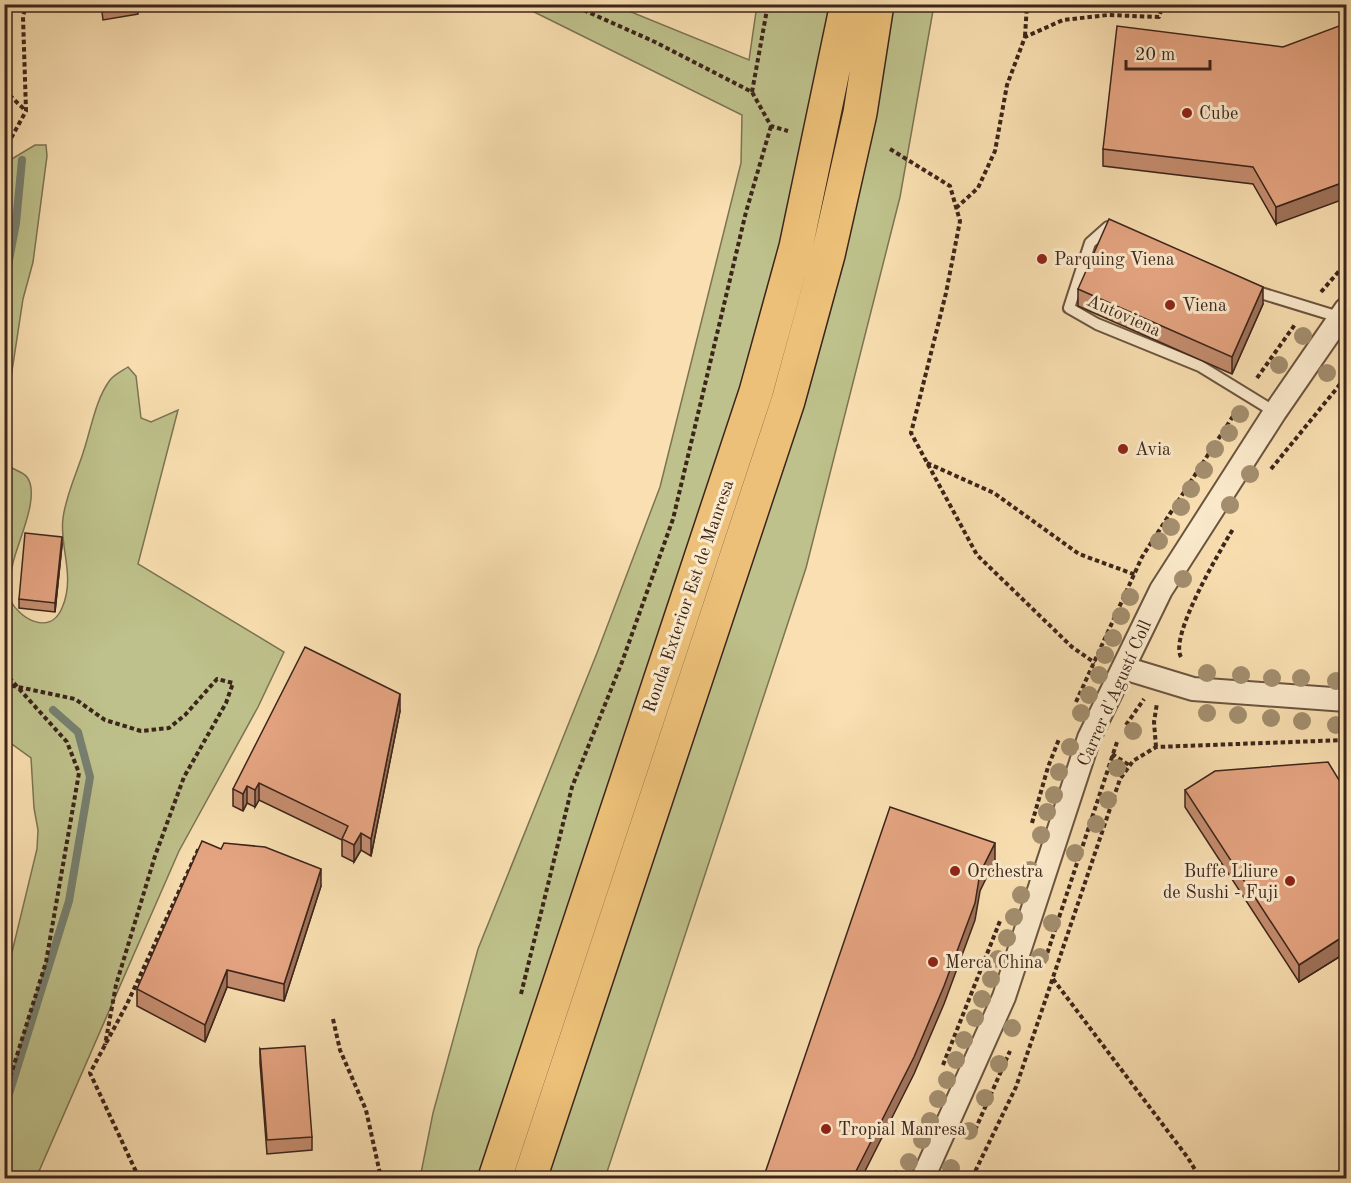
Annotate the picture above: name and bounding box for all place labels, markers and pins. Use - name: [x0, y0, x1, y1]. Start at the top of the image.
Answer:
- place label: Cube: [1199, 105, 1238, 123]
- marker: Cube: [1180, 106, 1194, 120]
- place label: Parquing Viena: [1054, 251, 1175, 269]
- marker: Parquing Viena: [1035, 252, 1049, 266]
- place label: Viena: [1182, 297, 1227, 315]
- marker: Viena: [1163, 298, 1177, 312]
- place label: Avia: [1135, 441, 1171, 459]
- marker: Avia: [1116, 442, 1130, 456]
- place label: Orchestra: [967, 863, 1043, 881]
- place label: Buffe Lliure de Sushi - Fuji: [1163, 863, 1278, 902]
- marker: Orchestra: [948, 864, 962, 878]
- marker: Buffe Lliure de Sushi - Fuji: [1283, 874, 1297, 888]
- place label: Merca China: [945, 954, 1043, 972]
- marker: Merca China: [926, 955, 940, 969]
- place label: Tropial Manresa: [838, 1121, 966, 1139]
- marker: Tropial Manresa: [819, 1122, 833, 1136]

